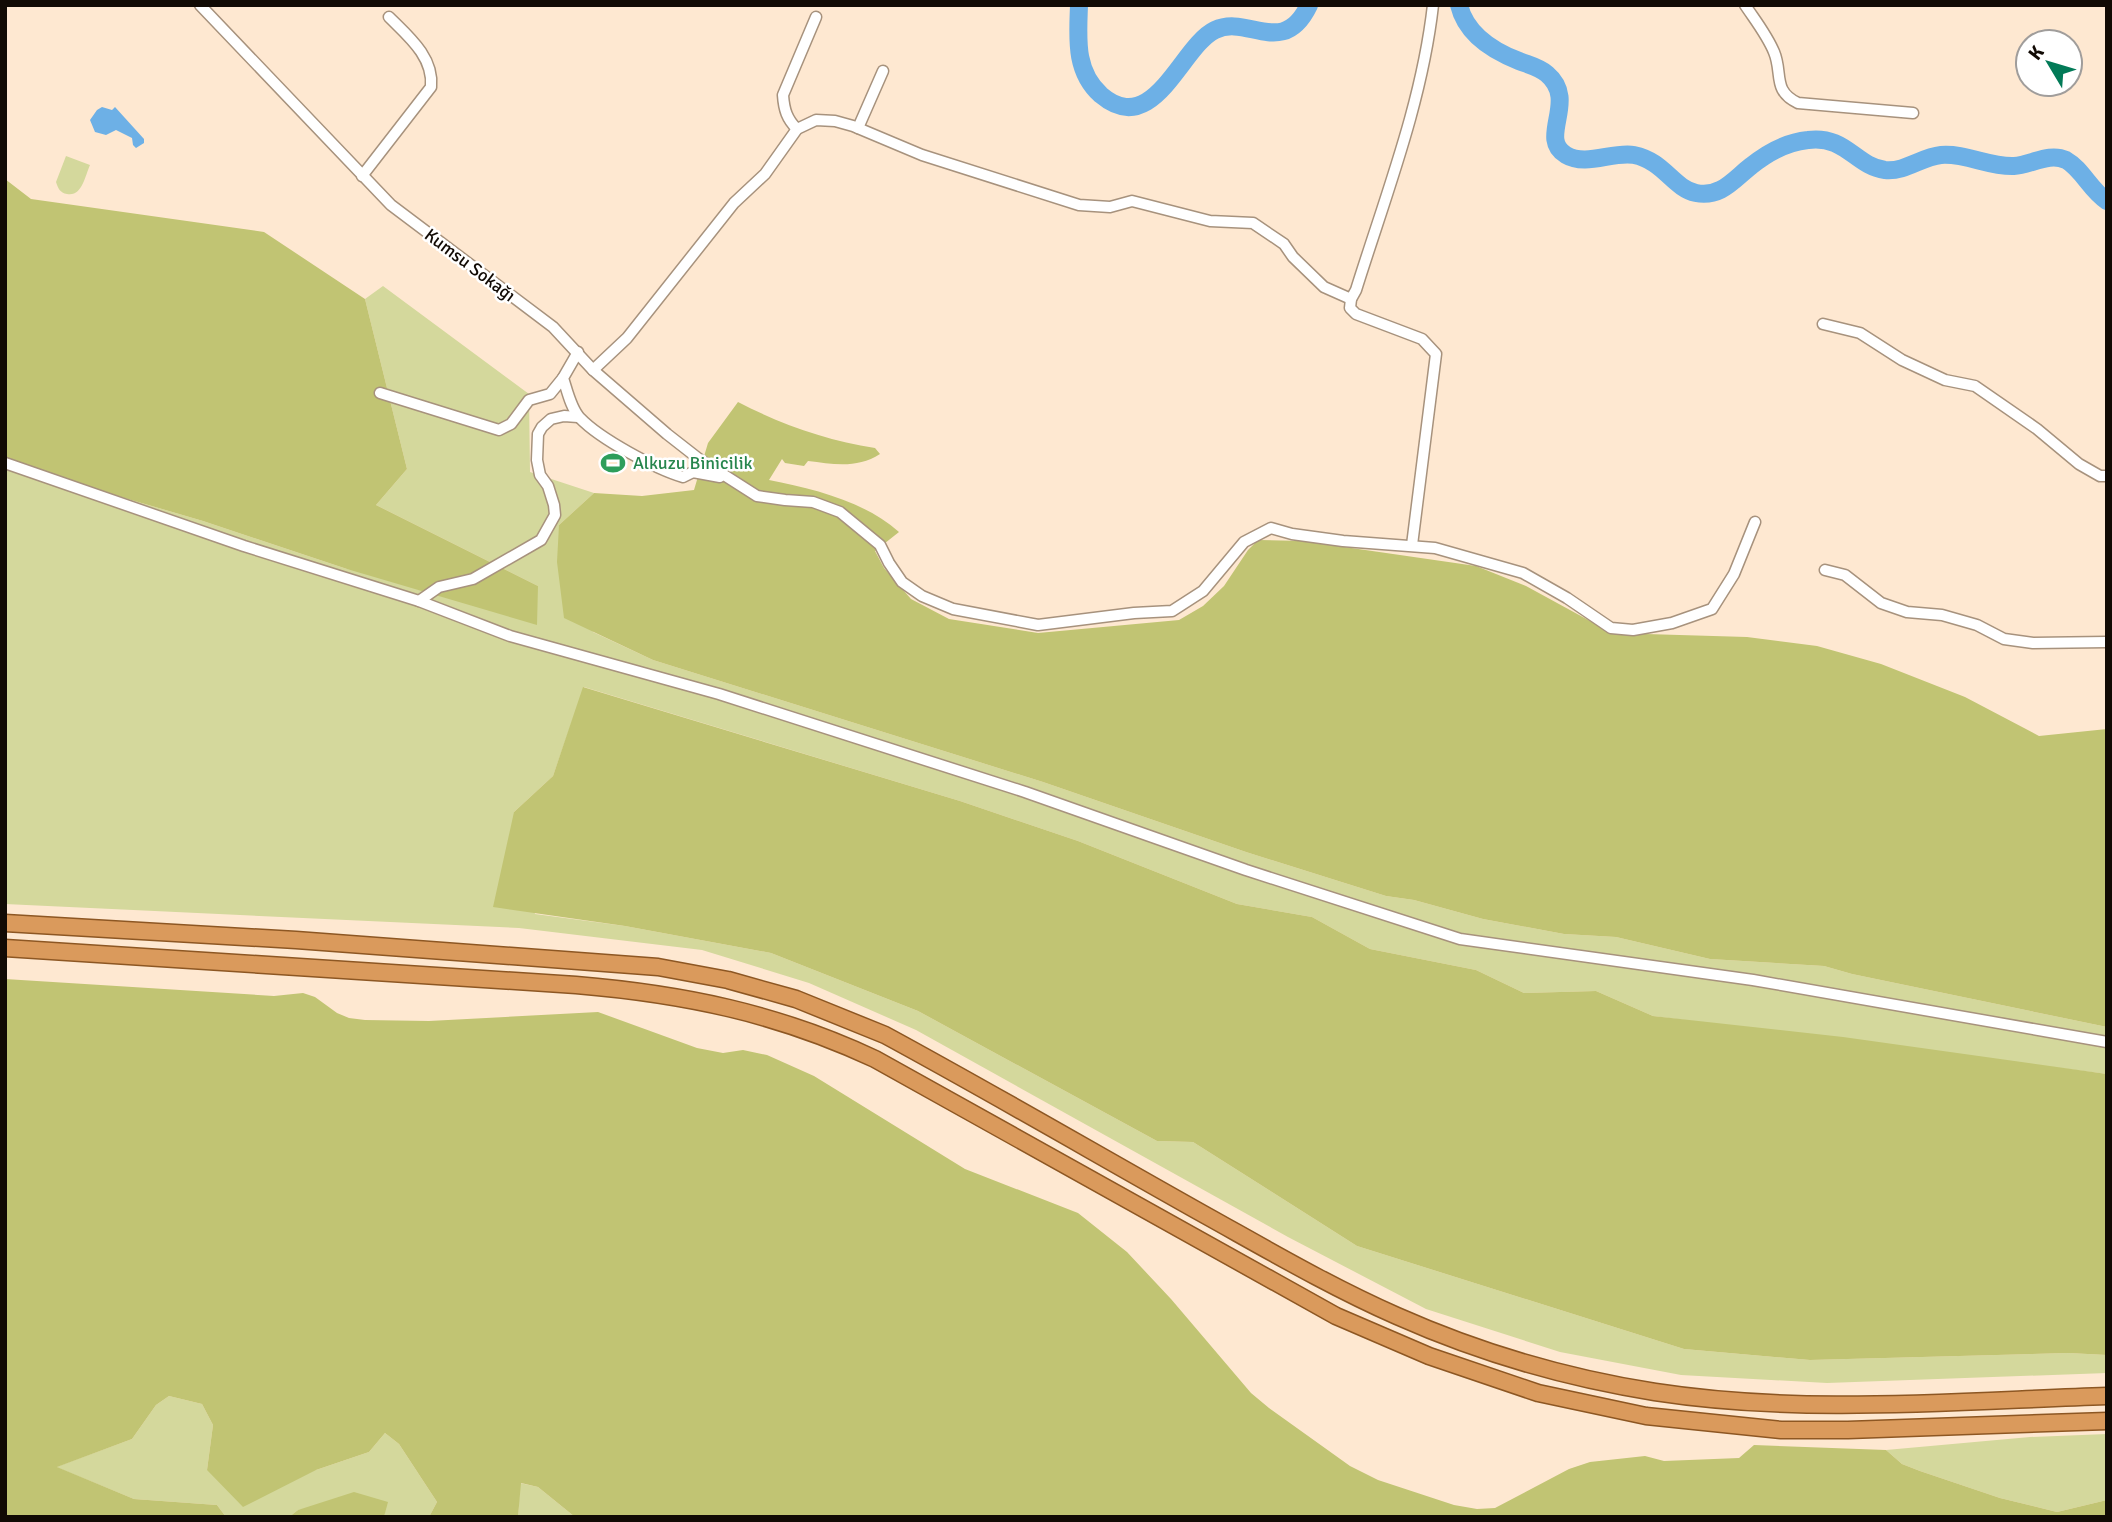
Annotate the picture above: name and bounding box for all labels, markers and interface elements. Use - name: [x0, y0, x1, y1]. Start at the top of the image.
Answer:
- north arrow: [2014, 28, 2084, 98]
- text: K: [2023, 41, 2050, 65]
- street label: Kumsu Sokağı: [420, 224, 520, 306]
- sports icon: Alkuzu Binicilik: [599, 449, 627, 477]
- place label: Alkuzu Binicilik: [633, 452, 753, 474]

